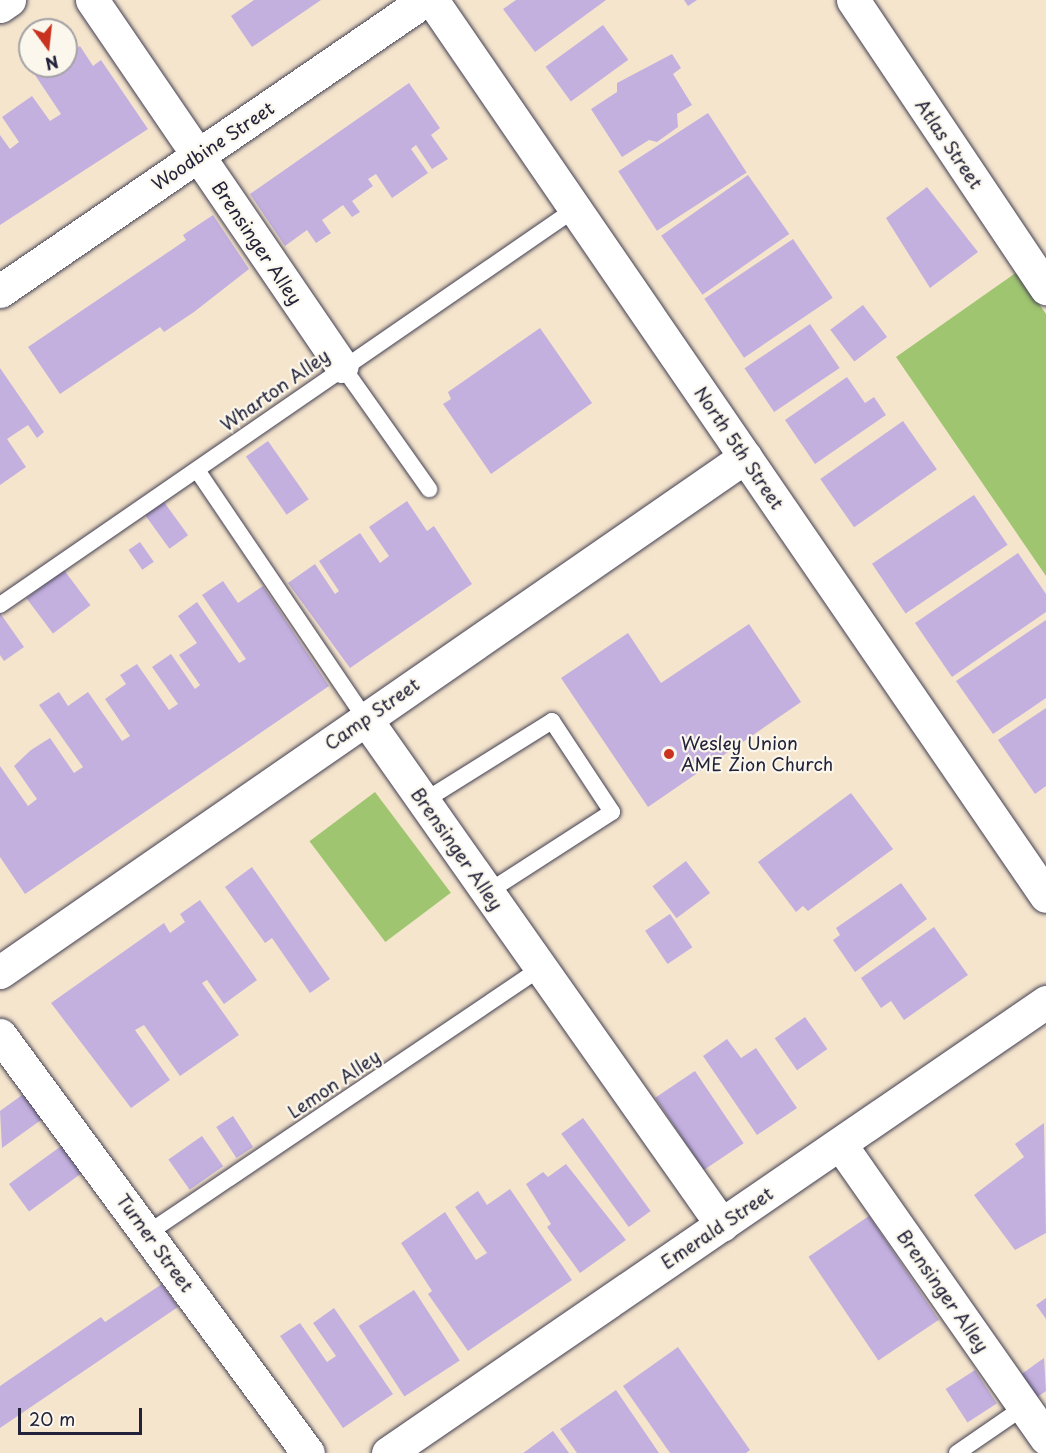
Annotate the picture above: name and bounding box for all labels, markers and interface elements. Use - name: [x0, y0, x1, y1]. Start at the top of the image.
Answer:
- north arrow: [18, 18, 78, 78]
- text: N: [43, 50, 61, 77]
- street label: Atlas Street: [911, 95, 987, 193]
- street label: Woodbine Street: [147, 97, 279, 195]
- street label: Brensinger Alley: [208, 177, 306, 309]
- street label: Wharton Alley: [216, 344, 334, 436]
- street label: North 5th Street: [690, 382, 788, 514]
- street label: Camp Street: [320, 673, 424, 755]
- place label: Wesley Union AME Zion Church: [681, 733, 835, 776]
- marker: Wesley Union AME Zion Church: [662, 747, 676, 761]
- street label: Brensinger Alley: [407, 784, 507, 914]
- street label: Lemon Alley: [284, 1045, 384, 1123]
- street label: Emerald Street: [656, 1182, 778, 1274]
- street label: Turner Street: [112, 1189, 198, 1297]
- street label: Brensinger Alley: [893, 1226, 993, 1356]
- scale bar: [21, 1396, 146, 1434]
- text: 20 m: [29, 1405, 75, 1432]

